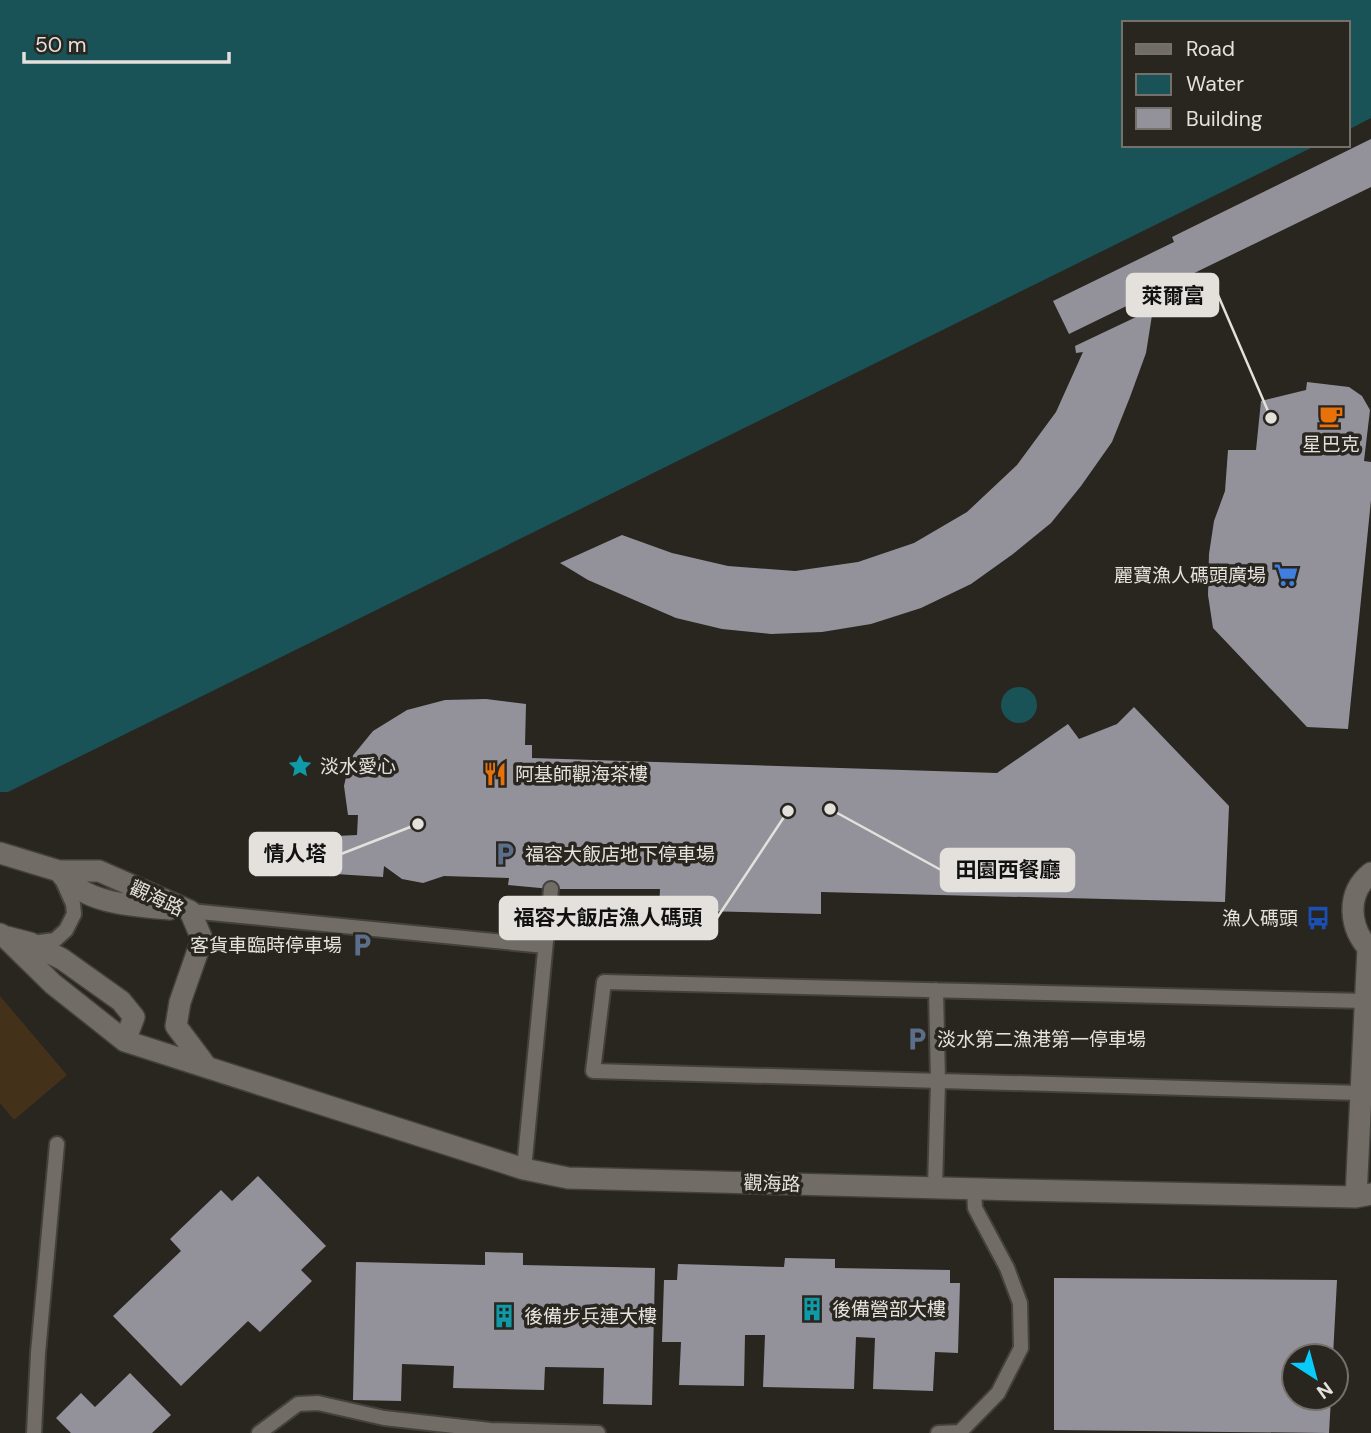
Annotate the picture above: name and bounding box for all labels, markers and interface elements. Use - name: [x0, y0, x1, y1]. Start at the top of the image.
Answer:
- scale bar: [24, 21, 229, 65]
- legend: [1122, 21, 1350, 147]
- text: 50 m: [35, 31, 86, 59]
- text: Road: [1186, 35, 1235, 63]
- text: Water: [1186, 70, 1244, 98]
- text: Building: [1186, 105, 1263, 133]
- callout: 萊爾富: [1127, 274, 1218, 316]
- text: 萊爾富: [1142, 282, 1205, 310]
- cafe icon: 星巴克: [1317, 402, 1345, 430]
- place label: 星巴克: [1302, 432, 1360, 457]
- supermarket icon: 麗寶漁人碼頭廣場: [1272, 561, 1300, 589]
- place label: 麗寶漁人碼頭廣場: [1114, 563, 1266, 588]
- place icon: 淡水愛心: [286, 752, 314, 780]
- place label: 淡水愛心: [320, 754, 396, 779]
- restaurant icon: 阿基師觀海茶樓: [481, 760, 509, 788]
- place label: 阿基師觀海茶樓: [515, 762, 648, 787]
- callout: 情人塔: [250, 833, 341, 875]
- text: 情人塔: [264, 840, 327, 868]
- parking icon: 福容大飯店地下停車場: [491, 840, 519, 868]
- place label: 福容大飯店地下停車場: [525, 842, 715, 867]
- callout: 田園西餐廳: [941, 849, 1074, 891]
- text: 田園西餐廳: [956, 856, 1061, 884]
- street label: 觀海路: [126, 875, 188, 922]
- callout: 福容大飯店漁人碼頭: [500, 897, 717, 939]
- text: 福容大飯店漁人碼頭: [514, 904, 703, 932]
- bus stop icon: 漁人碼頭: [1304, 904, 1332, 932]
- place label: 漁人碼頭: [1222, 906, 1298, 931]
- parking icon: 客貨車臨時停車場: [348, 931, 376, 959]
- place label: 客貨車臨時停車場: [190, 933, 342, 958]
- parking icon: 淡水第二漁港第一停車場: [903, 1025, 931, 1053]
- place label: 淡水第二漁港第一停車場: [937, 1027, 1146, 1052]
- street label: 觀海路: [743, 1170, 801, 1197]
- building icon: 後備營部大樓: [798, 1295, 826, 1323]
- place label: 後備營部大樓: [832, 1297, 946, 1322]
- building icon: 後備步兵連大樓: [490, 1302, 518, 1330]
- place label: 後備步兵連大樓: [524, 1304, 657, 1329]
- north arrow: [1280, 1342, 1350, 1412]
- text: N: [1312, 1376, 1338, 1405]

